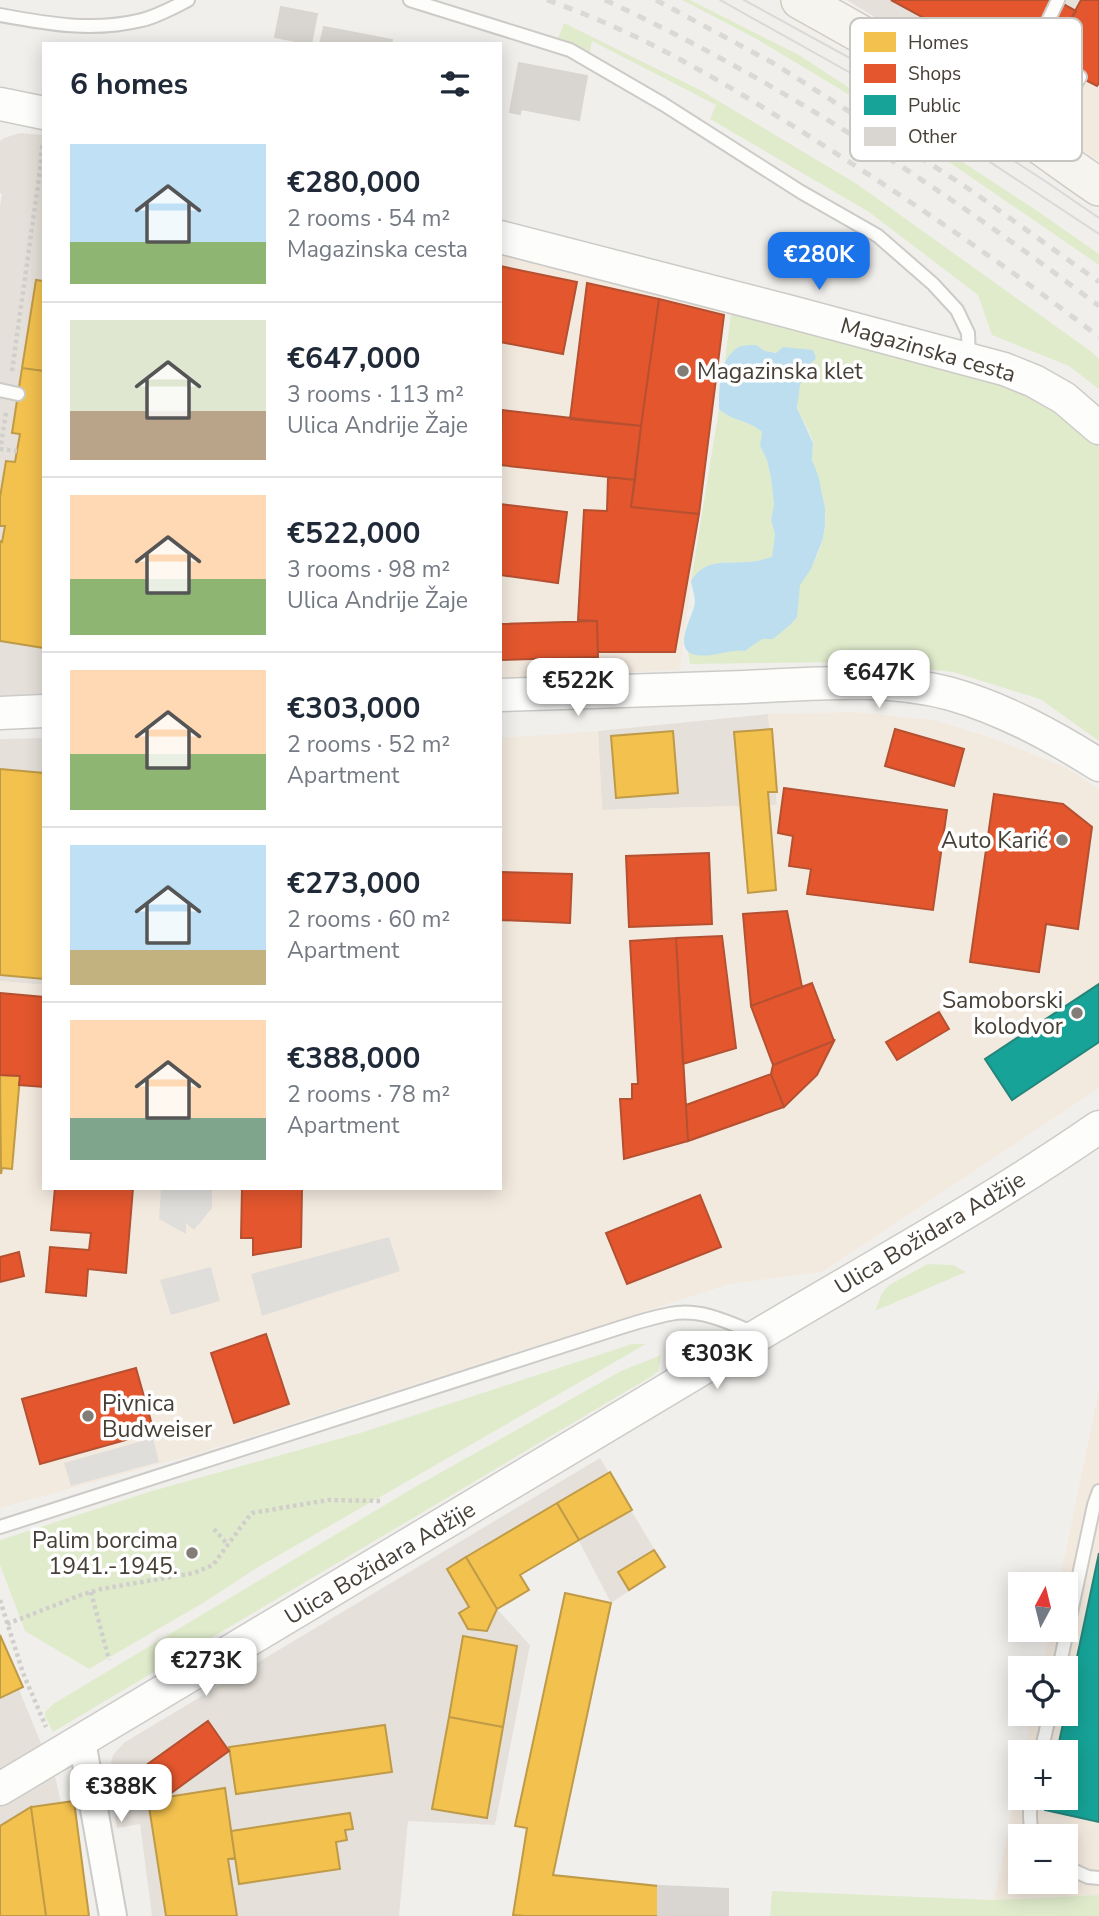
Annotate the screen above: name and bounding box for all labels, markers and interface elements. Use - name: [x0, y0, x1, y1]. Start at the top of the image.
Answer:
- legend: [850, 18, 1082, 161]
- text: Homes: [908, 30, 969, 56]
- text: Shops: [908, 61, 961, 87]
- text: 6 homes: [70, 64, 188, 105]
- icon: filters: [436, 65, 474, 103]
- text: Public: [908, 93, 961, 119]
- text: Other: [908, 124, 957, 150]
- text: €280,000: [287, 162, 420, 203]
- icon: home: [126, 172, 210, 256]
- text: 2 rooms · 54 m²: [287, 203, 450, 234]
- pin: €280K: [770, 232, 868, 292]
- text: Magazinska cesta: [287, 234, 468, 265]
- text: €280K: [784, 239, 854, 270]
- street label: Magazinska cesta: [837, 310, 1019, 390]
- text: €647,000: [287, 338, 420, 379]
- icon: home: [126, 348, 210, 432]
- place label: Magazinska klet: [697, 356, 864, 387]
- marker: Magazinska klet: [675, 363, 691, 379]
- text: 3 rooms · 113 m²: [287, 379, 464, 410]
- text: Ulica Andrije Žaje: [287, 410, 468, 441]
- text: €522,000: [287, 513, 420, 554]
- icon: home: [126, 523, 210, 607]
- text: 3 rooms · 98 m²: [287, 554, 450, 585]
- text: Ulica Andrije Žaje: [287, 585, 468, 616]
- pin: €647K: [830, 650, 928, 710]
- text: €647K: [844, 657, 914, 688]
- pin: €522K: [529, 658, 627, 718]
- text: €522K: [543, 665, 613, 696]
- text: €303,000: [287, 688, 420, 729]
- icon: home: [126, 698, 210, 782]
- text: 2 rooms · 52 m²: [287, 729, 450, 760]
- text: Apartment: [287, 760, 399, 791]
- place label: Auto Karić: [941, 825, 1048, 856]
- marker: Auto Karić: [1054, 832, 1070, 848]
- text: €273,000: [287, 863, 420, 904]
- icon: home: [126, 873, 210, 957]
- text: 2 rooms · 60 m²: [287, 904, 450, 935]
- text: Apartment: [287, 935, 399, 966]
- place label: Samoborski kolodvor: [942, 985, 1064, 1042]
- marker: Samoborski kolodvor: [1069, 1005, 1085, 1021]
- text: €388,000: [287, 1038, 420, 1079]
- icon: home: [126, 1048, 210, 1132]
- text: 2 rooms · 78 m²: [287, 1079, 450, 1110]
- text: Apartment: [287, 1110, 399, 1141]
- street label: Ulica Božidara Adžije: [829, 1164, 1031, 1302]
- pin: €303K: [668, 1332, 766, 1391]
- text: €303K: [682, 1338, 752, 1369]
- place label: Pivnica Budweiser: [102, 1388, 213, 1445]
- marker: Pivnica Budweiser: [80, 1408, 96, 1424]
- street label: Ulica Božidara Adžije: [279, 1494, 481, 1632]
- place label: Palim borcima 1941.-1945.: [32, 1525, 178, 1582]
- marker: Palim borcima 1941.-1945.: [184, 1545, 200, 1561]
- north arrow: [1008, 1572, 1078, 1642]
- map controls: [1008, 1572, 1078, 1894]
- pin: €273K: [157, 1638, 255, 1698]
- text: €273K: [171, 1645, 241, 1676]
- button: locate: [1008, 1656, 1078, 1726]
- button: +: [1008, 1740, 1078, 1810]
- pin: €388K: [72, 1764, 170, 1824]
- text: €388K: [86, 1771, 156, 1802]
- button: −: [1008, 1824, 1078, 1894]

